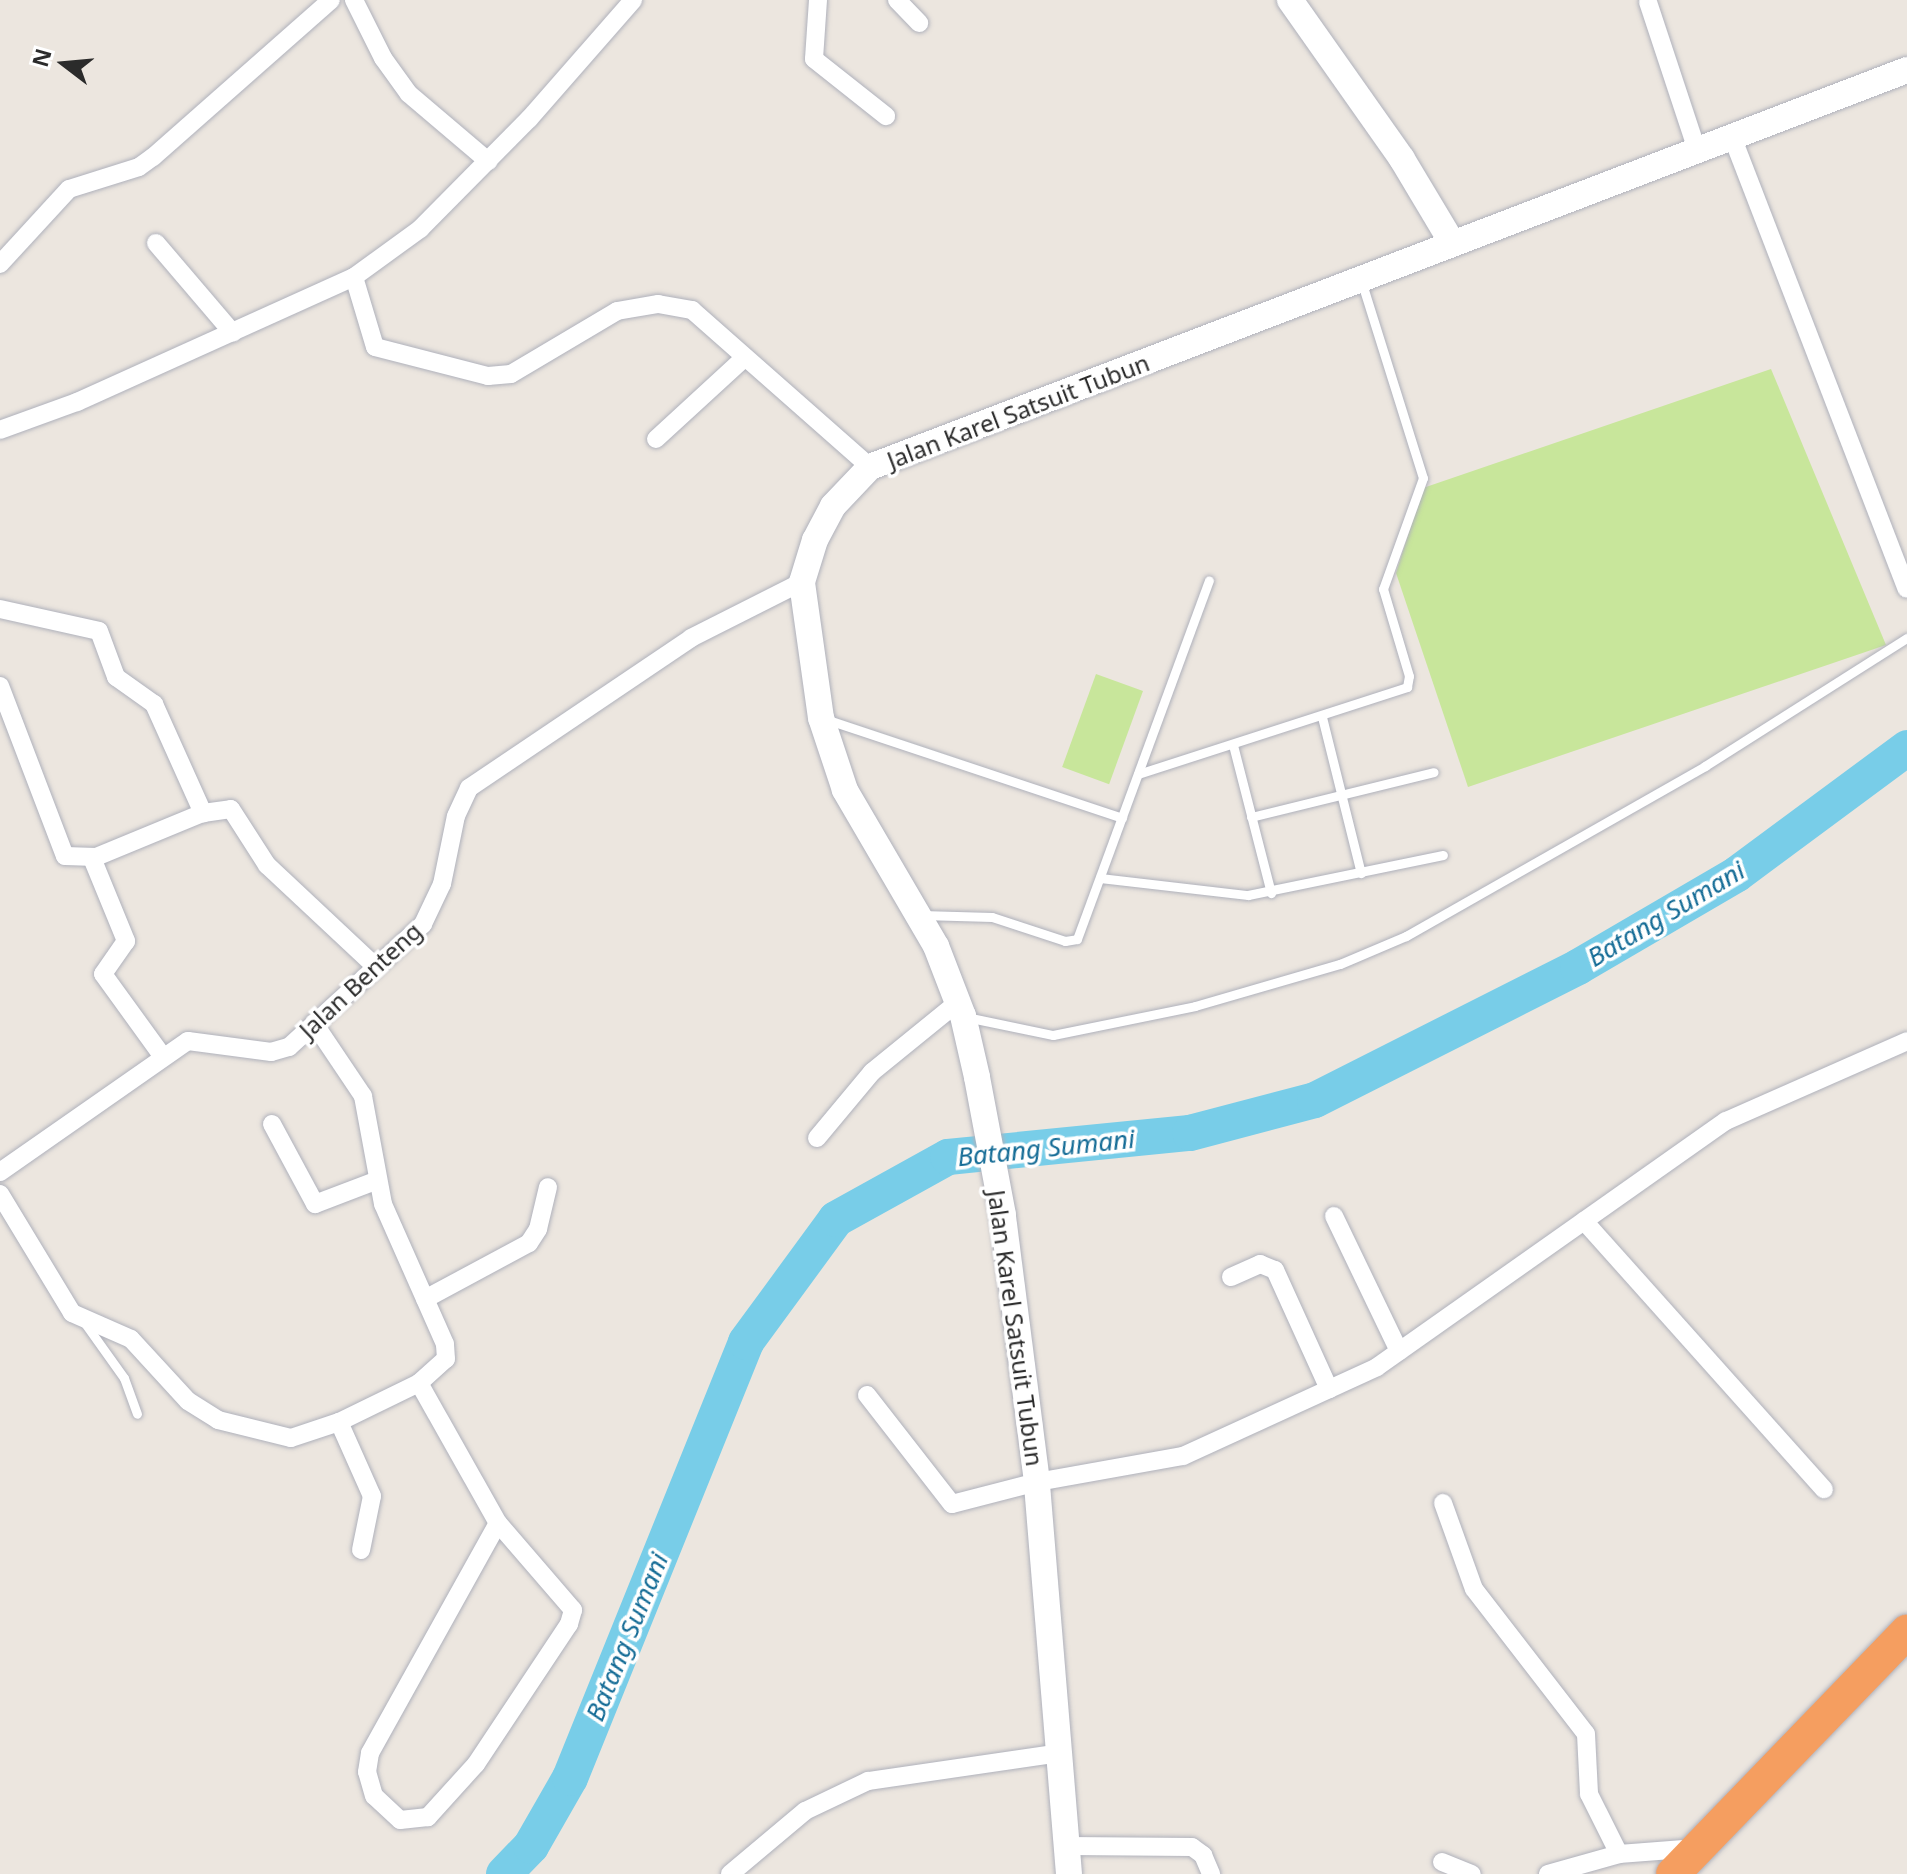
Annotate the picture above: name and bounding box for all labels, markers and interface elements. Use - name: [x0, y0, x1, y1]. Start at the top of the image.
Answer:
- north arrow: [24, 24, 104, 104]
- text: N: [24, 45, 58, 70]
- street label: Jalan Karel Satsuit Tubun: [883, 348, 1153, 474]
- water label: Batang Sumani: [1582, 855, 1750, 973]
- street label: Jalan Benteng: [293, 916, 427, 1044]
- water label: Batang Sumani: [956, 1123, 1136, 1173]
- street label: Jalan Karel Satsuit Tubun: [982, 1188, 1050, 1468]
- water label: Batang Sumani: [579, 1549, 675, 1725]

